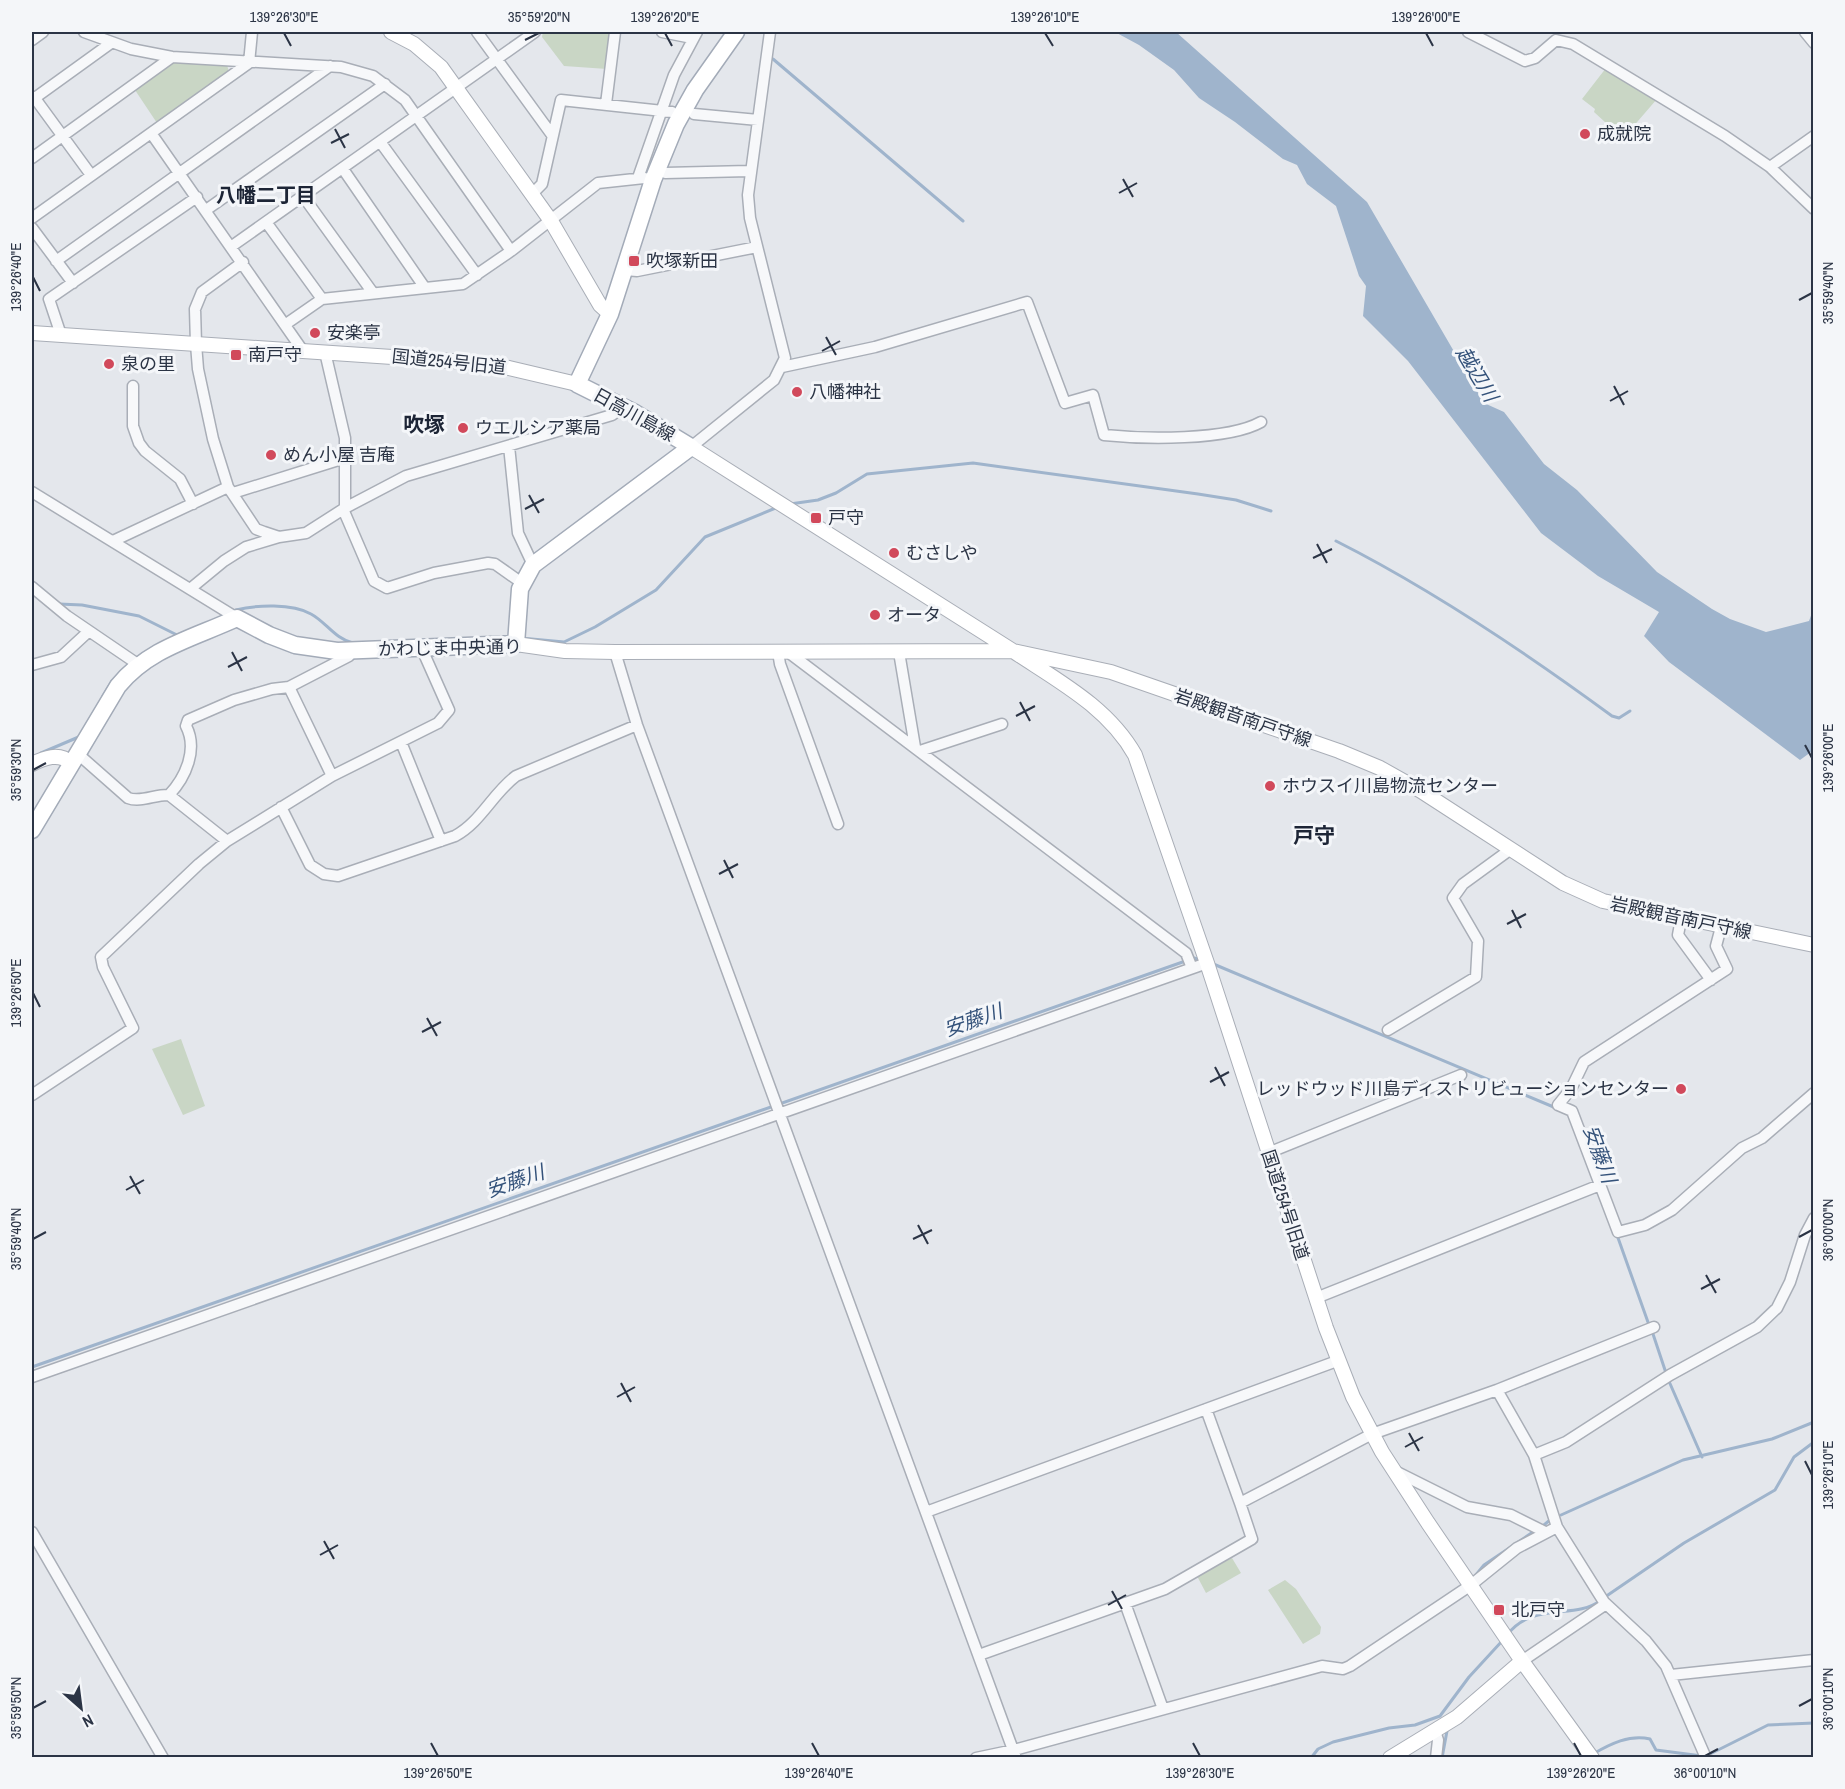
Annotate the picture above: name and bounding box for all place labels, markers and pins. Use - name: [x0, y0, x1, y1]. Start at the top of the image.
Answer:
- place label: 成就院: [1597, 121, 1651, 146]
- marker: 成就院: [1578, 127, 1592, 141]
- place label: 吹塚新田: [646, 248, 718, 273]
- marker: 吹塚新田: [627, 254, 641, 268]
- place label: 安楽亭: [327, 320, 381, 345]
- marker: 安楽亭: [308, 326, 322, 340]
- place label: 南戸守: [248, 342, 302, 367]
- marker: 南戸守: [229, 348, 243, 362]
- place label: 泉の里: [121, 351, 175, 376]
- marker: 泉の里: [102, 357, 116, 371]
- place label: 八幡神社: [809, 379, 881, 404]
- marker: 八幡神社: [790, 385, 804, 399]
- place label: ウエルシア薬局: [475, 415, 601, 440]
- marker: ウエルシア薬局: [456, 421, 470, 435]
- place label: めん小屋 吉庵: [283, 442, 395, 467]
- marker: めん小屋 吉庵: [264, 448, 278, 462]
- place label: 戸守: [828, 505, 864, 530]
- marker: 戸守: [809, 511, 823, 525]
- place label: むさしや: [906, 540, 978, 565]
- marker: むさしや: [887, 546, 901, 560]
- place label: オータ: [887, 602, 941, 627]
- marker: オータ: [868, 608, 882, 622]
- place label: ホウスイ川島物流センター: [1282, 773, 1498, 798]
- marker: ホウスイ川島物流センター: [1263, 779, 1277, 793]
- place label: レッドウッド川島ディストリビューションセンター: [1257, 1076, 1669, 1101]
- marker: レッドウッド川島ディストリビューションセンター: [1674, 1082, 1688, 1096]
- place label: 北戸守: [1511, 1597, 1565, 1622]
- marker: 北戸守: [1492, 1603, 1506, 1617]

